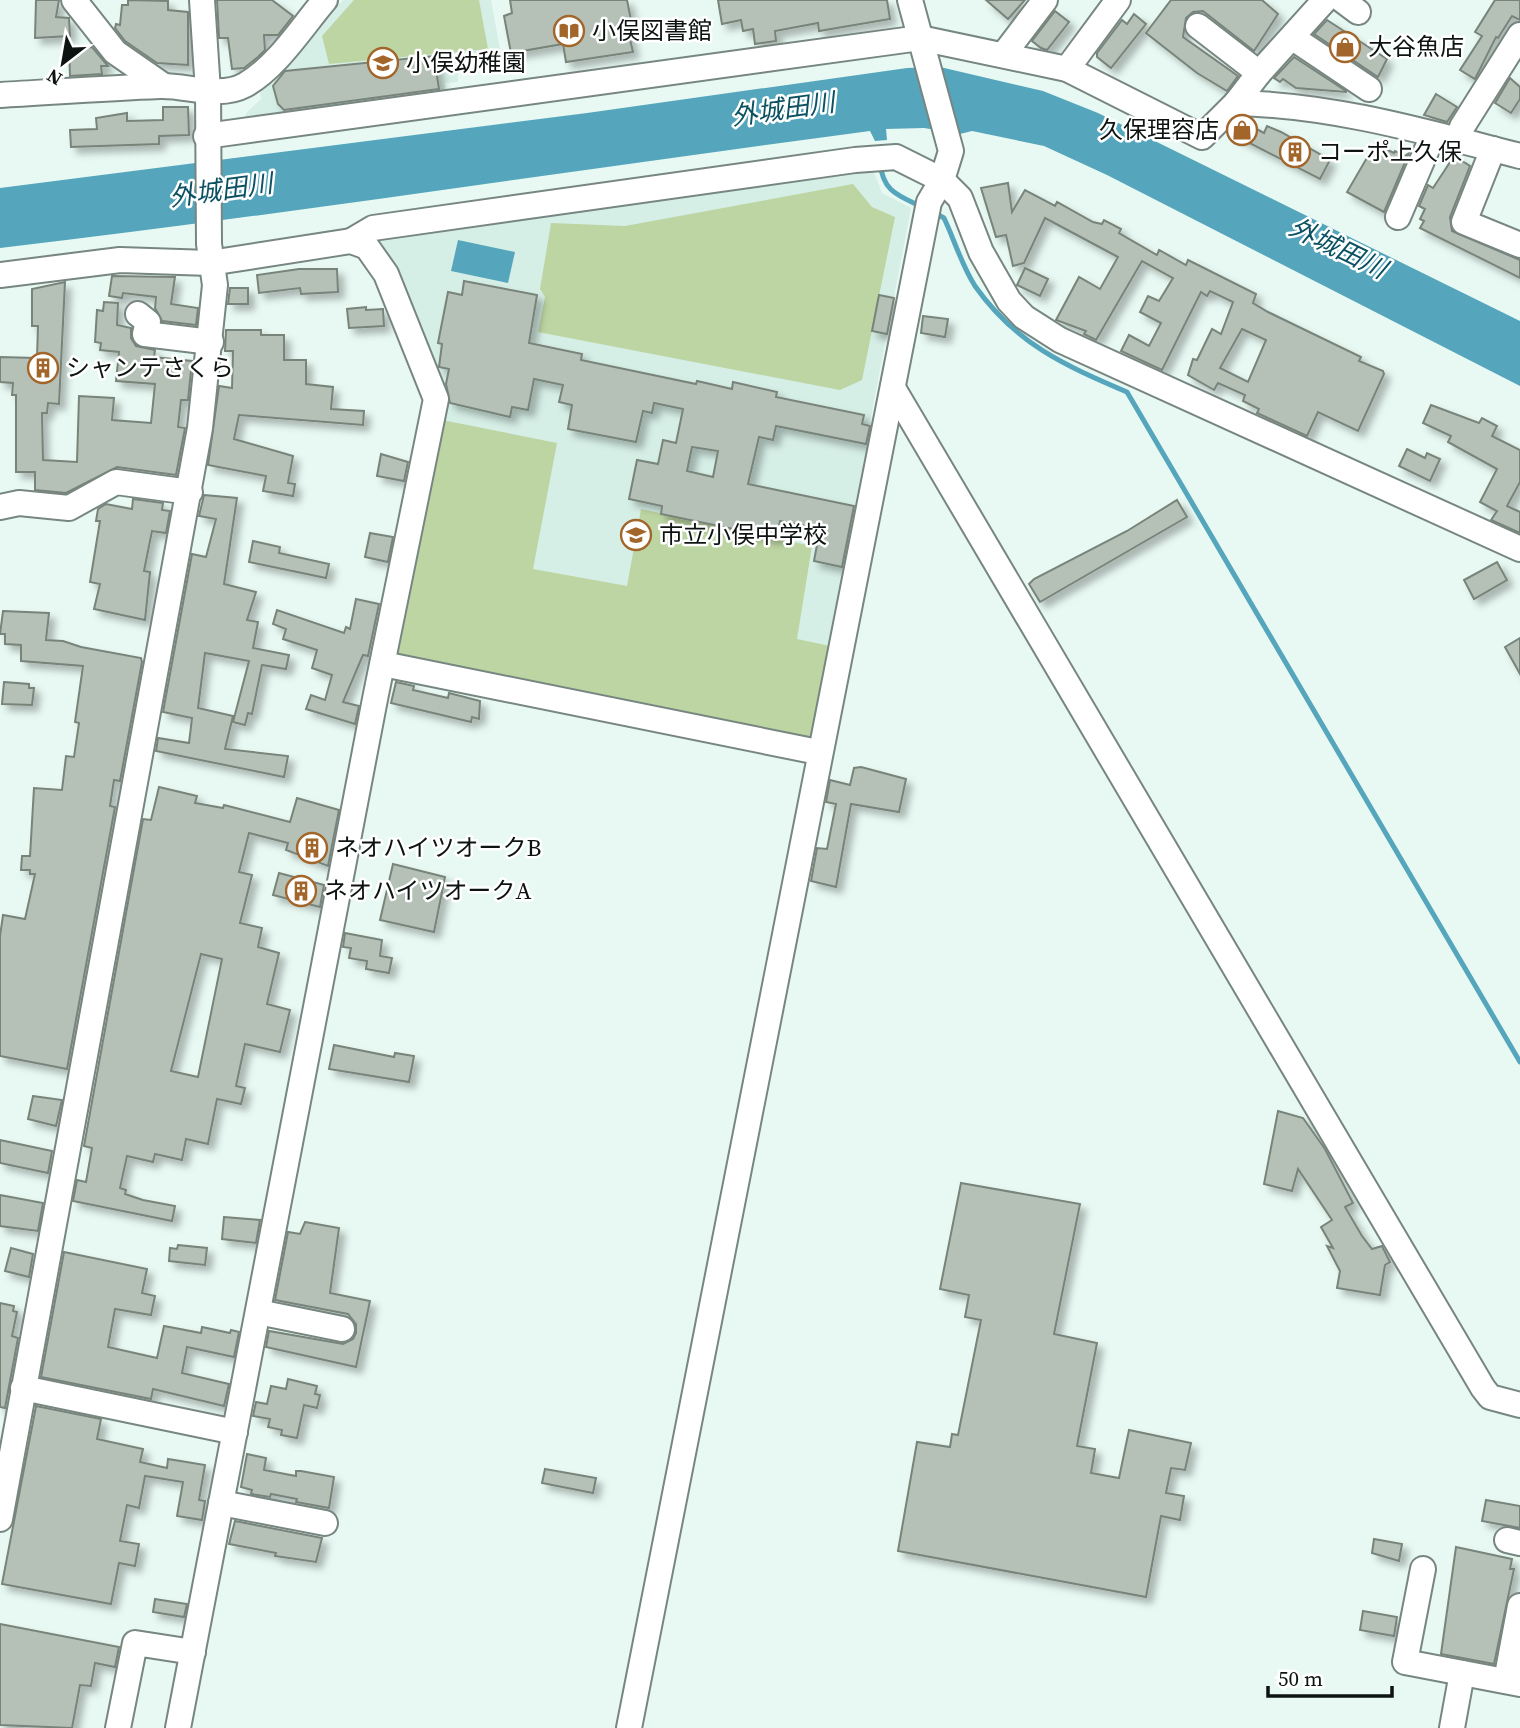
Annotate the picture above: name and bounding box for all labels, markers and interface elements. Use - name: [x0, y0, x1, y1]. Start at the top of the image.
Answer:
- library icon: 小俣図書館: [552, 14, 586, 48]
- place label: 小俣図書館: [592, 14, 712, 47]
- north arrow: [28, 28, 98, 98]
- shop icon: 大谷魚店: [1328, 30, 1362, 64]
- place label: 大谷魚店: [1368, 30, 1464, 63]
- school or university icon: 小俣幼稚園: [366, 46, 400, 80]
- place label: 小俣幼稚園: [406, 46, 526, 79]
- text: N: [41, 63, 67, 92]
- water label: 外城田川: [729, 84, 840, 134]
- place label: 久保理容店: [1099, 113, 1219, 146]
- shop icon: 久保理容店: [1225, 113, 1259, 147]
- building icon: コーポ上久保: [1278, 135, 1312, 169]
- place label: コーポ上久保: [1318, 135, 1462, 168]
- water label: 外城田川: [167, 165, 278, 215]
- water label: 外城田川: [1283, 209, 1395, 288]
- building icon: シャンテさくら: [26, 351, 60, 385]
- place label: シャンテさくら: [66, 351, 234, 384]
- school or university icon: 市立小俣中学校: [619, 518, 653, 552]
- place label: 市立小俣中学校: [659, 518, 827, 551]
- building icon: ネオハイツオークB: [295, 831, 329, 865]
- place label: ネオハイツオークB: [335, 831, 542, 864]
- building icon: ネオハイツオークA: [284, 874, 318, 908]
- place label: ネオハイツオークA: [324, 874, 532, 907]
- scale bar: [1268, 1654, 1392, 1698]
- text: 50 m: [1278, 1664, 1323, 1693]

